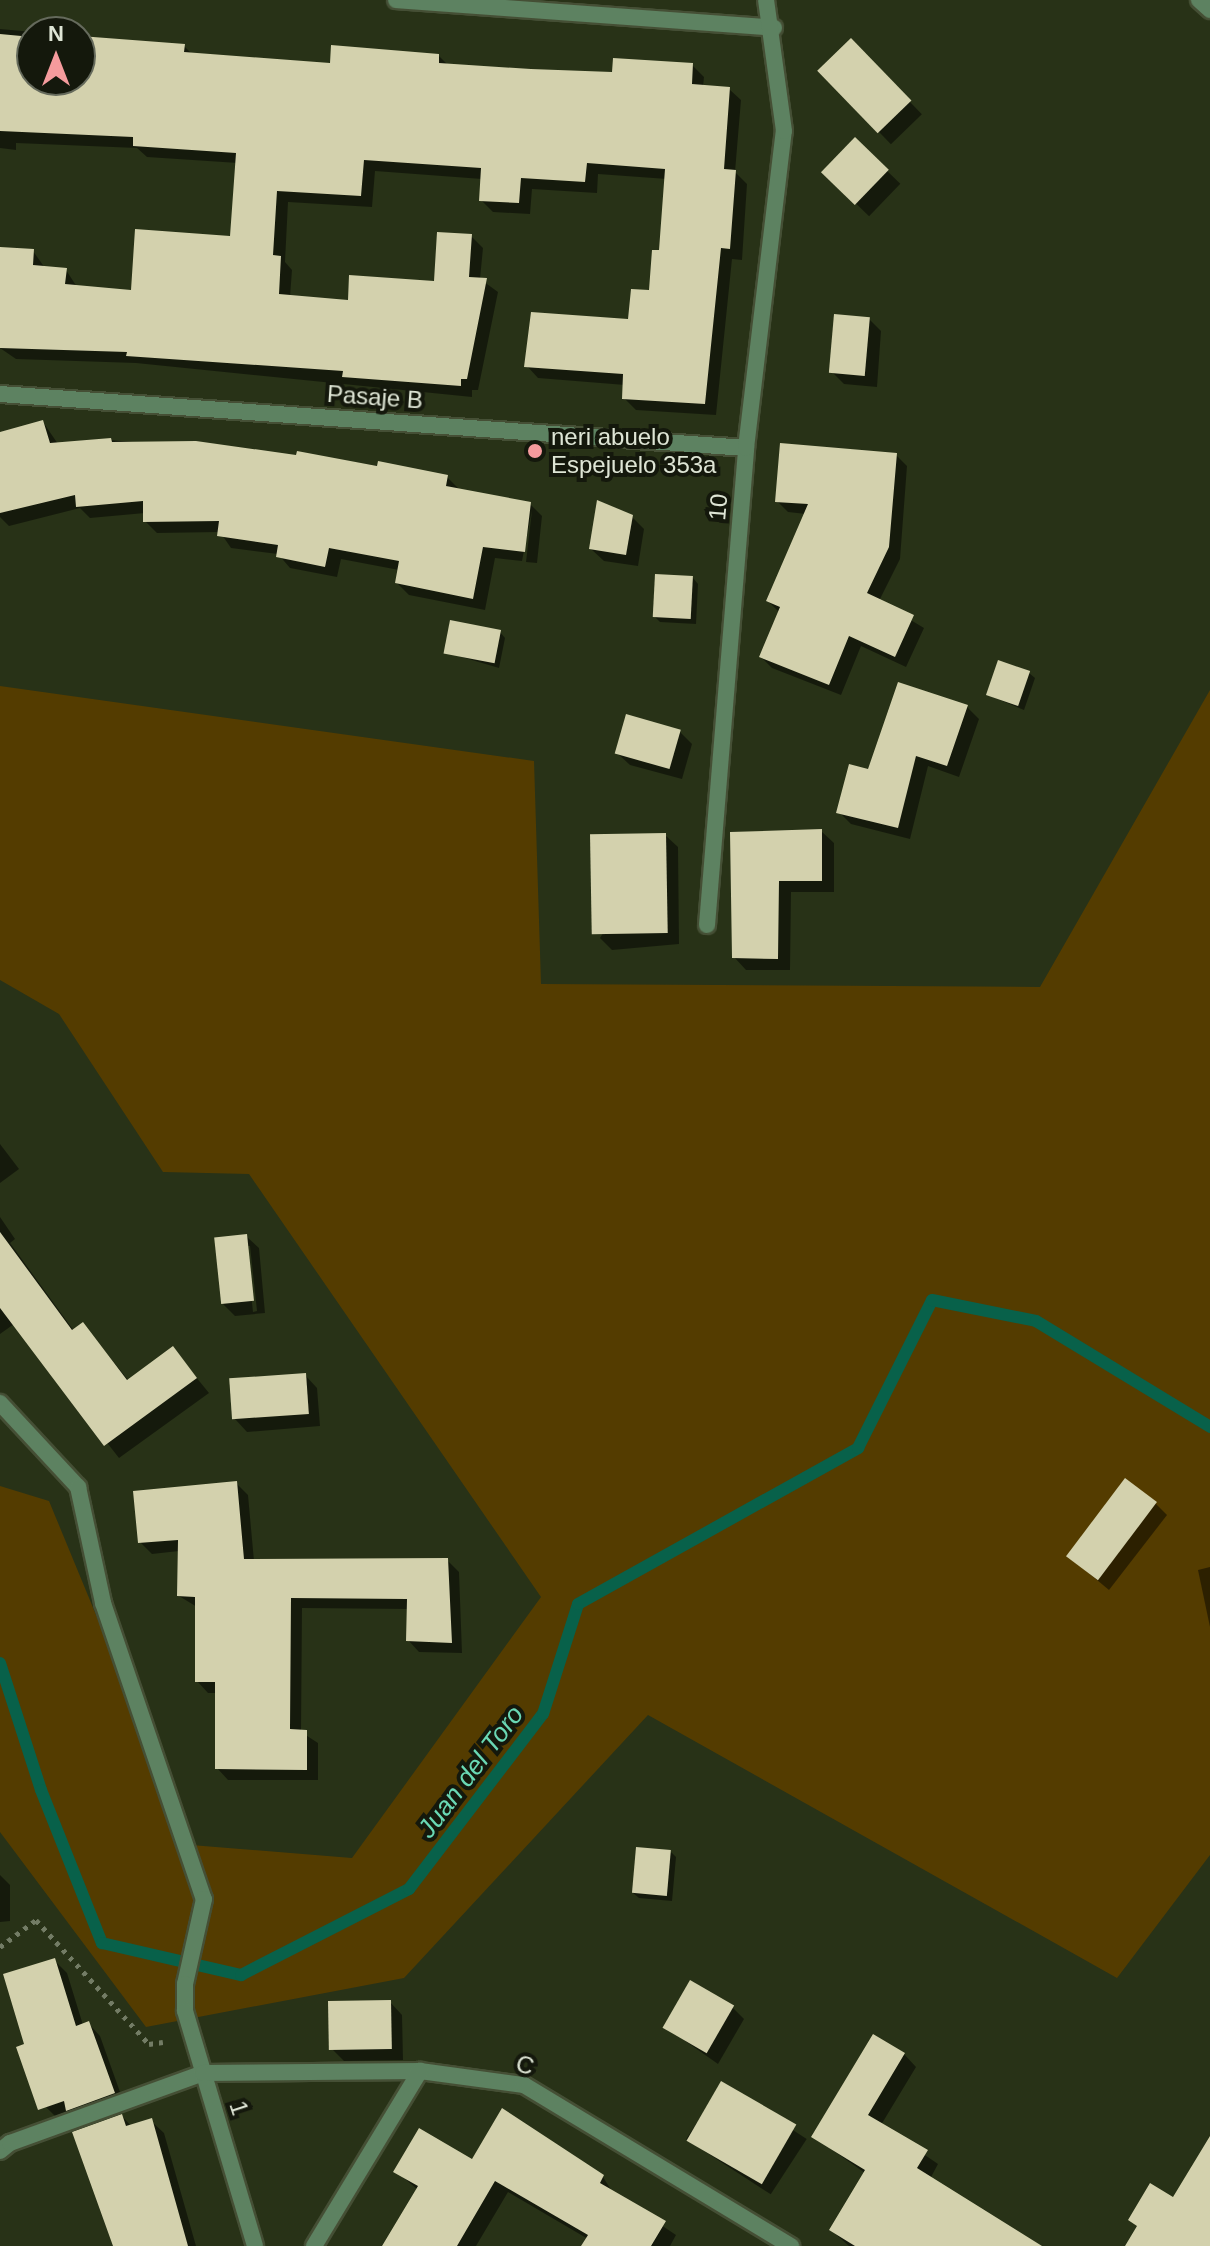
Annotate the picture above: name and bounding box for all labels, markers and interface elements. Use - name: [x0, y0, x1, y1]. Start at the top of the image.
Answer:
- north arrow: [16, 16, 96, 96]
- text: N: [48, 21, 64, 46]
- street label: Pasaje B: [326, 379, 424, 415]
- place label: neri abuelo Espejuelo 353a: [551, 423, 716, 479]
- marker: neri abuelo Espejuelo 353a: [526, 442, 544, 460]
- street label: 10: [702, 492, 734, 522]
- water label: Juan del Toro: [411, 1700, 531, 1844]
- street label: C: [513, 2049, 537, 2081]
- street label: 1: [223, 2097, 255, 2119]

